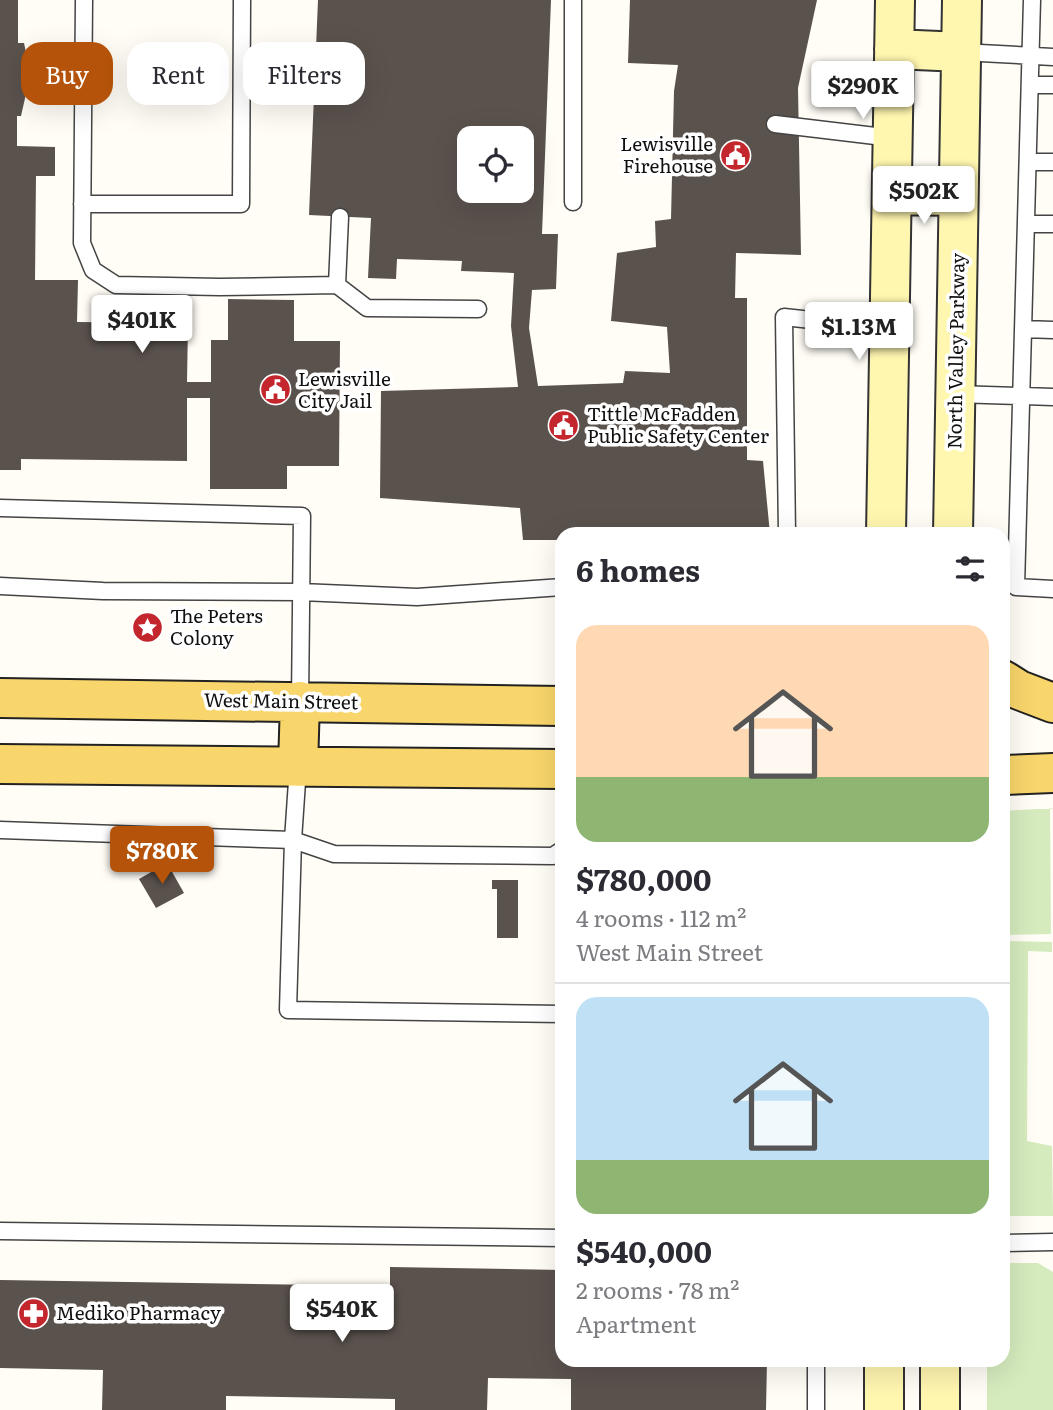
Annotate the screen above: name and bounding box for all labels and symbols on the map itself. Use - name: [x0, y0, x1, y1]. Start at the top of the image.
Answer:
- pin: $290K: [814, 61, 912, 121]
- place label: Lewisville Firehouse: [620, 129, 713, 179]
- public building icon: Lewisville Firehouse: [719, 138, 753, 172]
- pin: $502K: [875, 166, 973, 226]
- street label: North Valley Parkway: [939, 253, 971, 449]
- pin: $401K: [93, 296, 191, 355]
- pin: $1.13M: [802, 302, 916, 362]
- place label: Lewisville City Jail: [298, 364, 391, 414]
- public building icon: Lewisville City Jail: [258, 373, 292, 407]
- place label: Tittle McFadden Public Safety Center: [587, 399, 769, 449]
- public building icon: Tittle McFadden Public Safety Center: [547, 408, 581, 442]
- place label: The Peters Colony: [170, 601, 263, 651]
- place icon: The Peters Colony: [130, 610, 164, 644]
- street label: West Main Street: [204, 685, 359, 715]
- pin: $780K: [113, 826, 211, 886]
- pin: $540K: [293, 1284, 391, 1344]
- pharmacy icon: Mediko Pharmacy: [16, 1296, 50, 1330]
- place label: Mediko Pharmacy: [56, 1298, 221, 1326]

